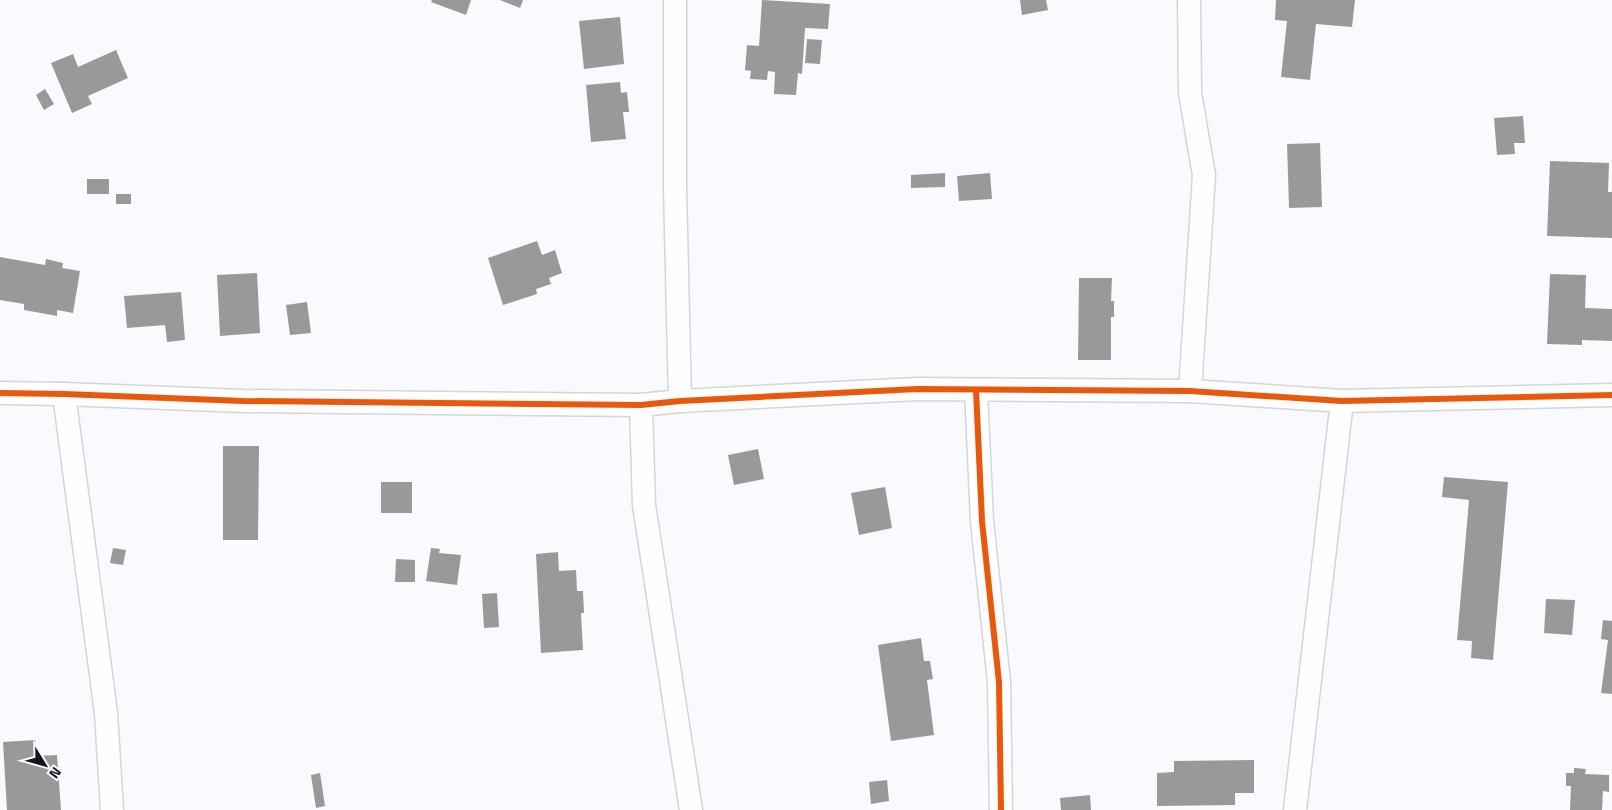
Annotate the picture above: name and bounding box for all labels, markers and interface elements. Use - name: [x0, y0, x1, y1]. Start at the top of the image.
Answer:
- north arrow: [20, 740, 70, 790]
- text: N: [44, 763, 67, 783]

